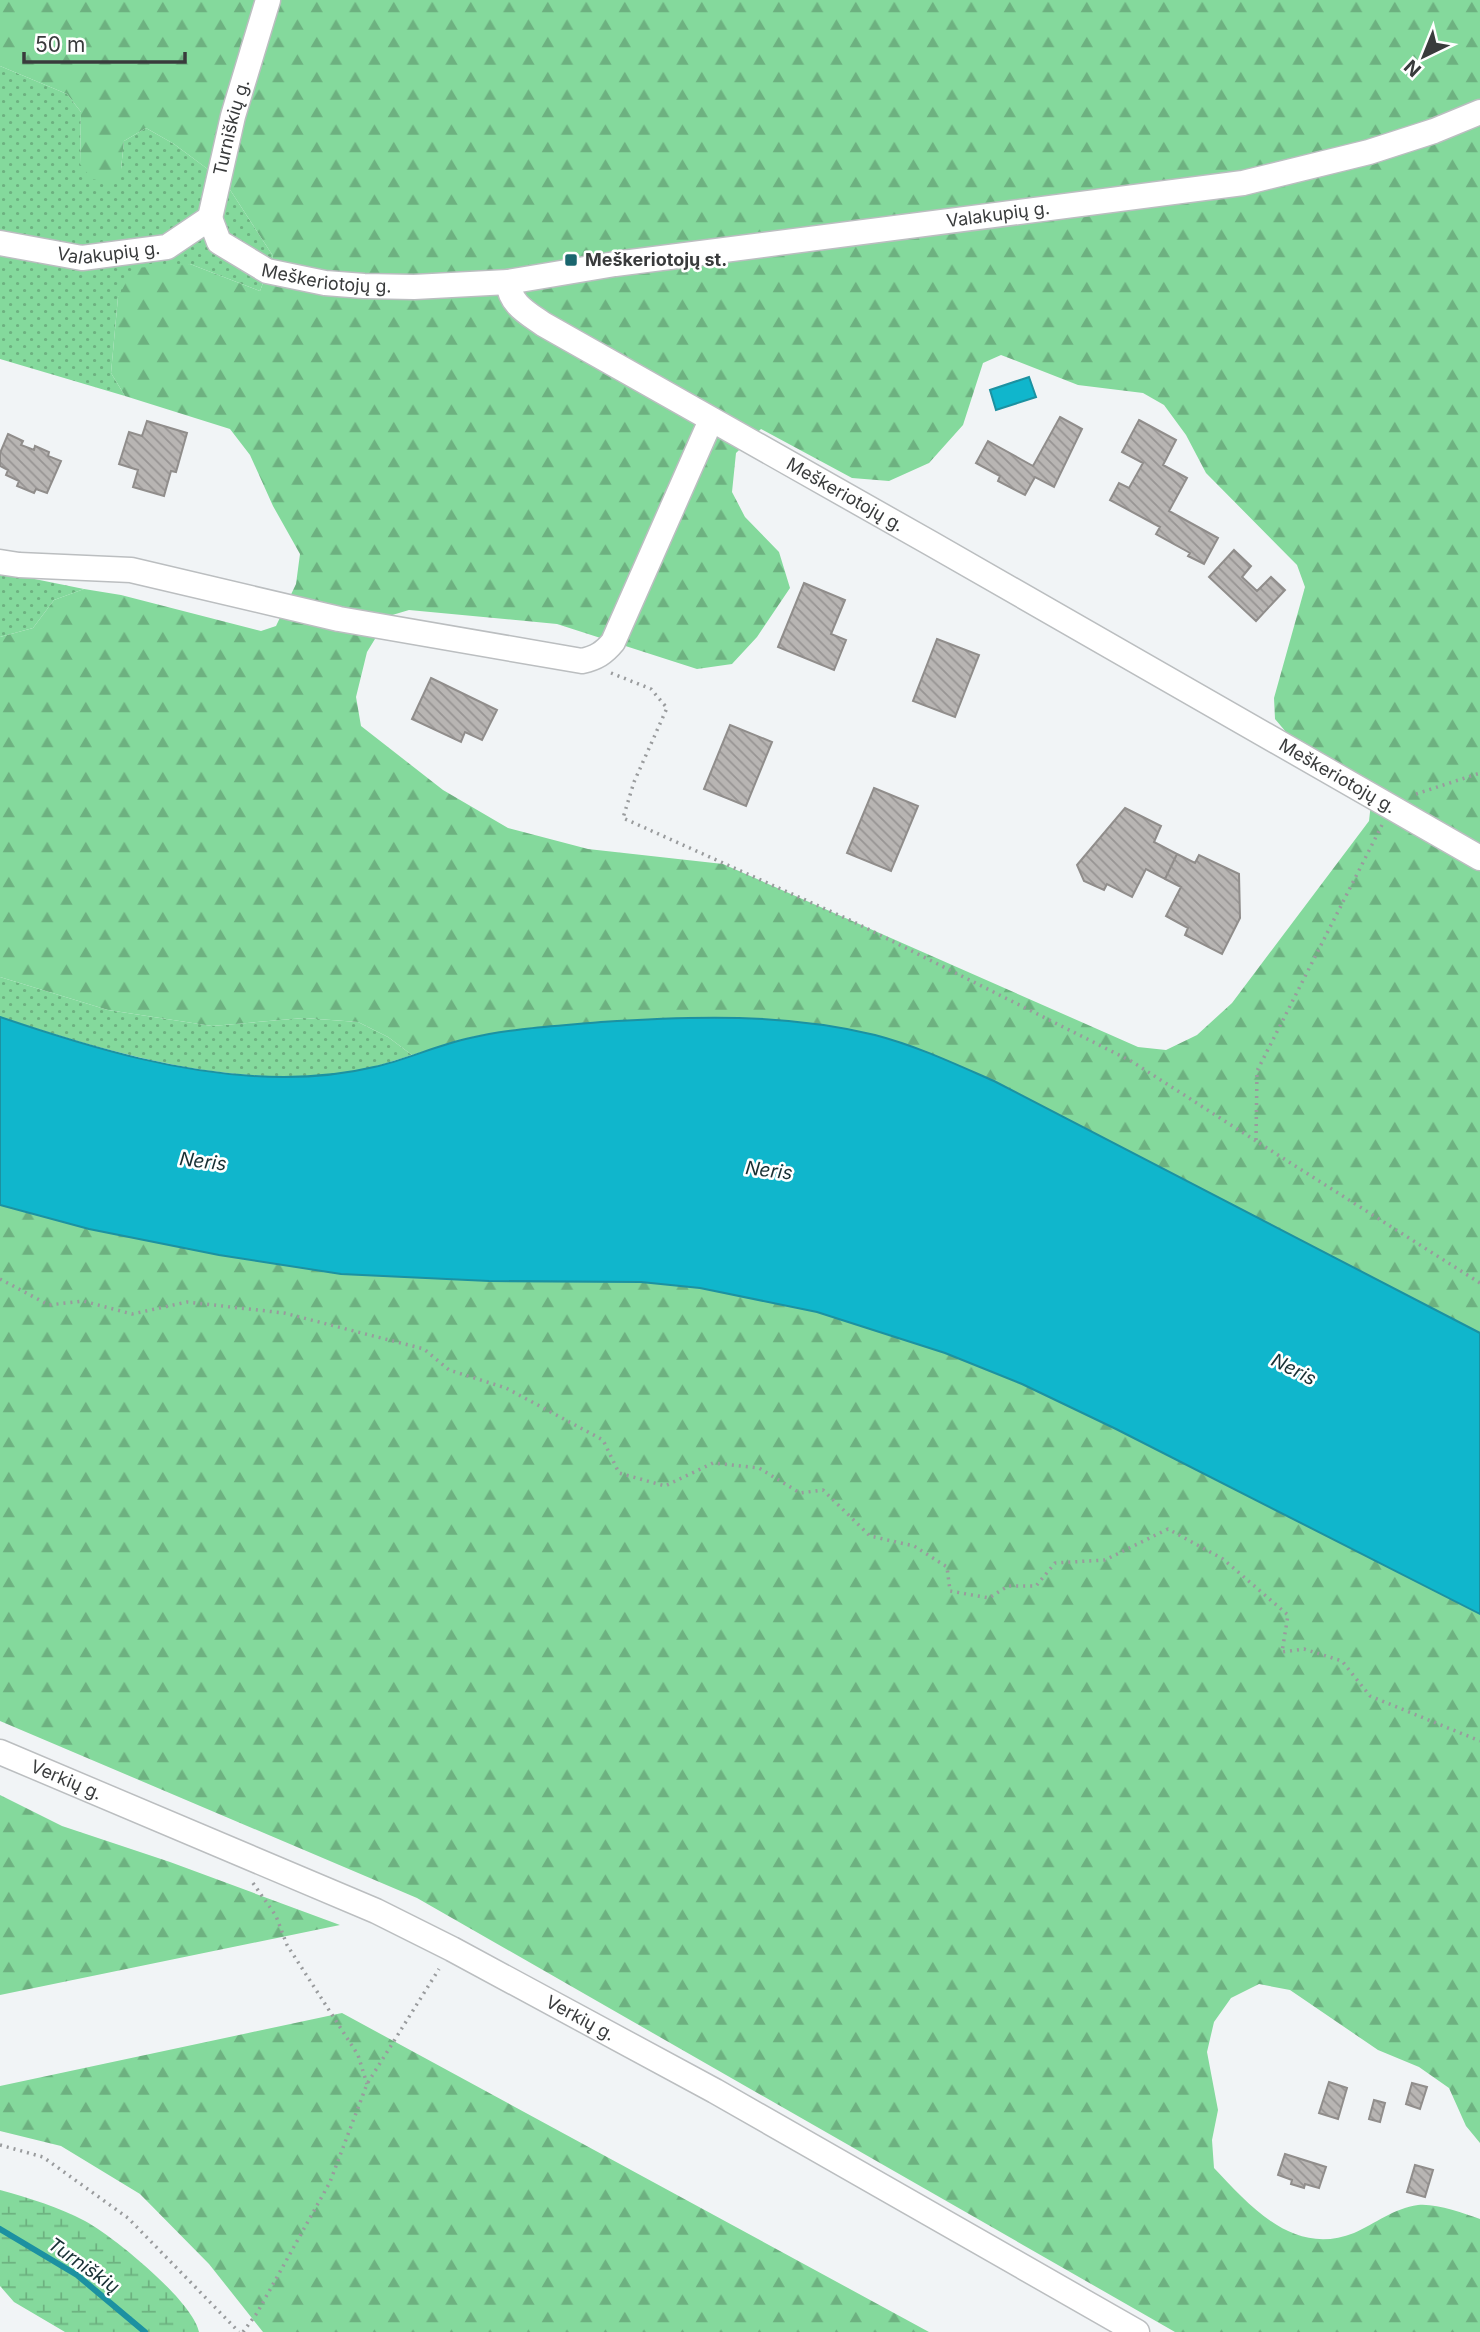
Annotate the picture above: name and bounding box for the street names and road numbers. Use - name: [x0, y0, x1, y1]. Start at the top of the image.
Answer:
- street label: Turniškių g.: [209, 77, 253, 178]
- street label: Valakupių g.: [945, 197, 1051, 231]
- street label: Valakupių g.: [55, 237, 161, 268]
- street label: Meškeriotojų g.: [260, 259, 392, 297]
- street label: Meškeriotojų g.: [783, 453, 908, 536]
- street label: Meškeriotojų g.: [1275, 734, 1400, 818]
- street label: Verkių g.: [28, 1755, 105, 1804]
- street label: Verkių g.: [542, 1991, 619, 2045]

